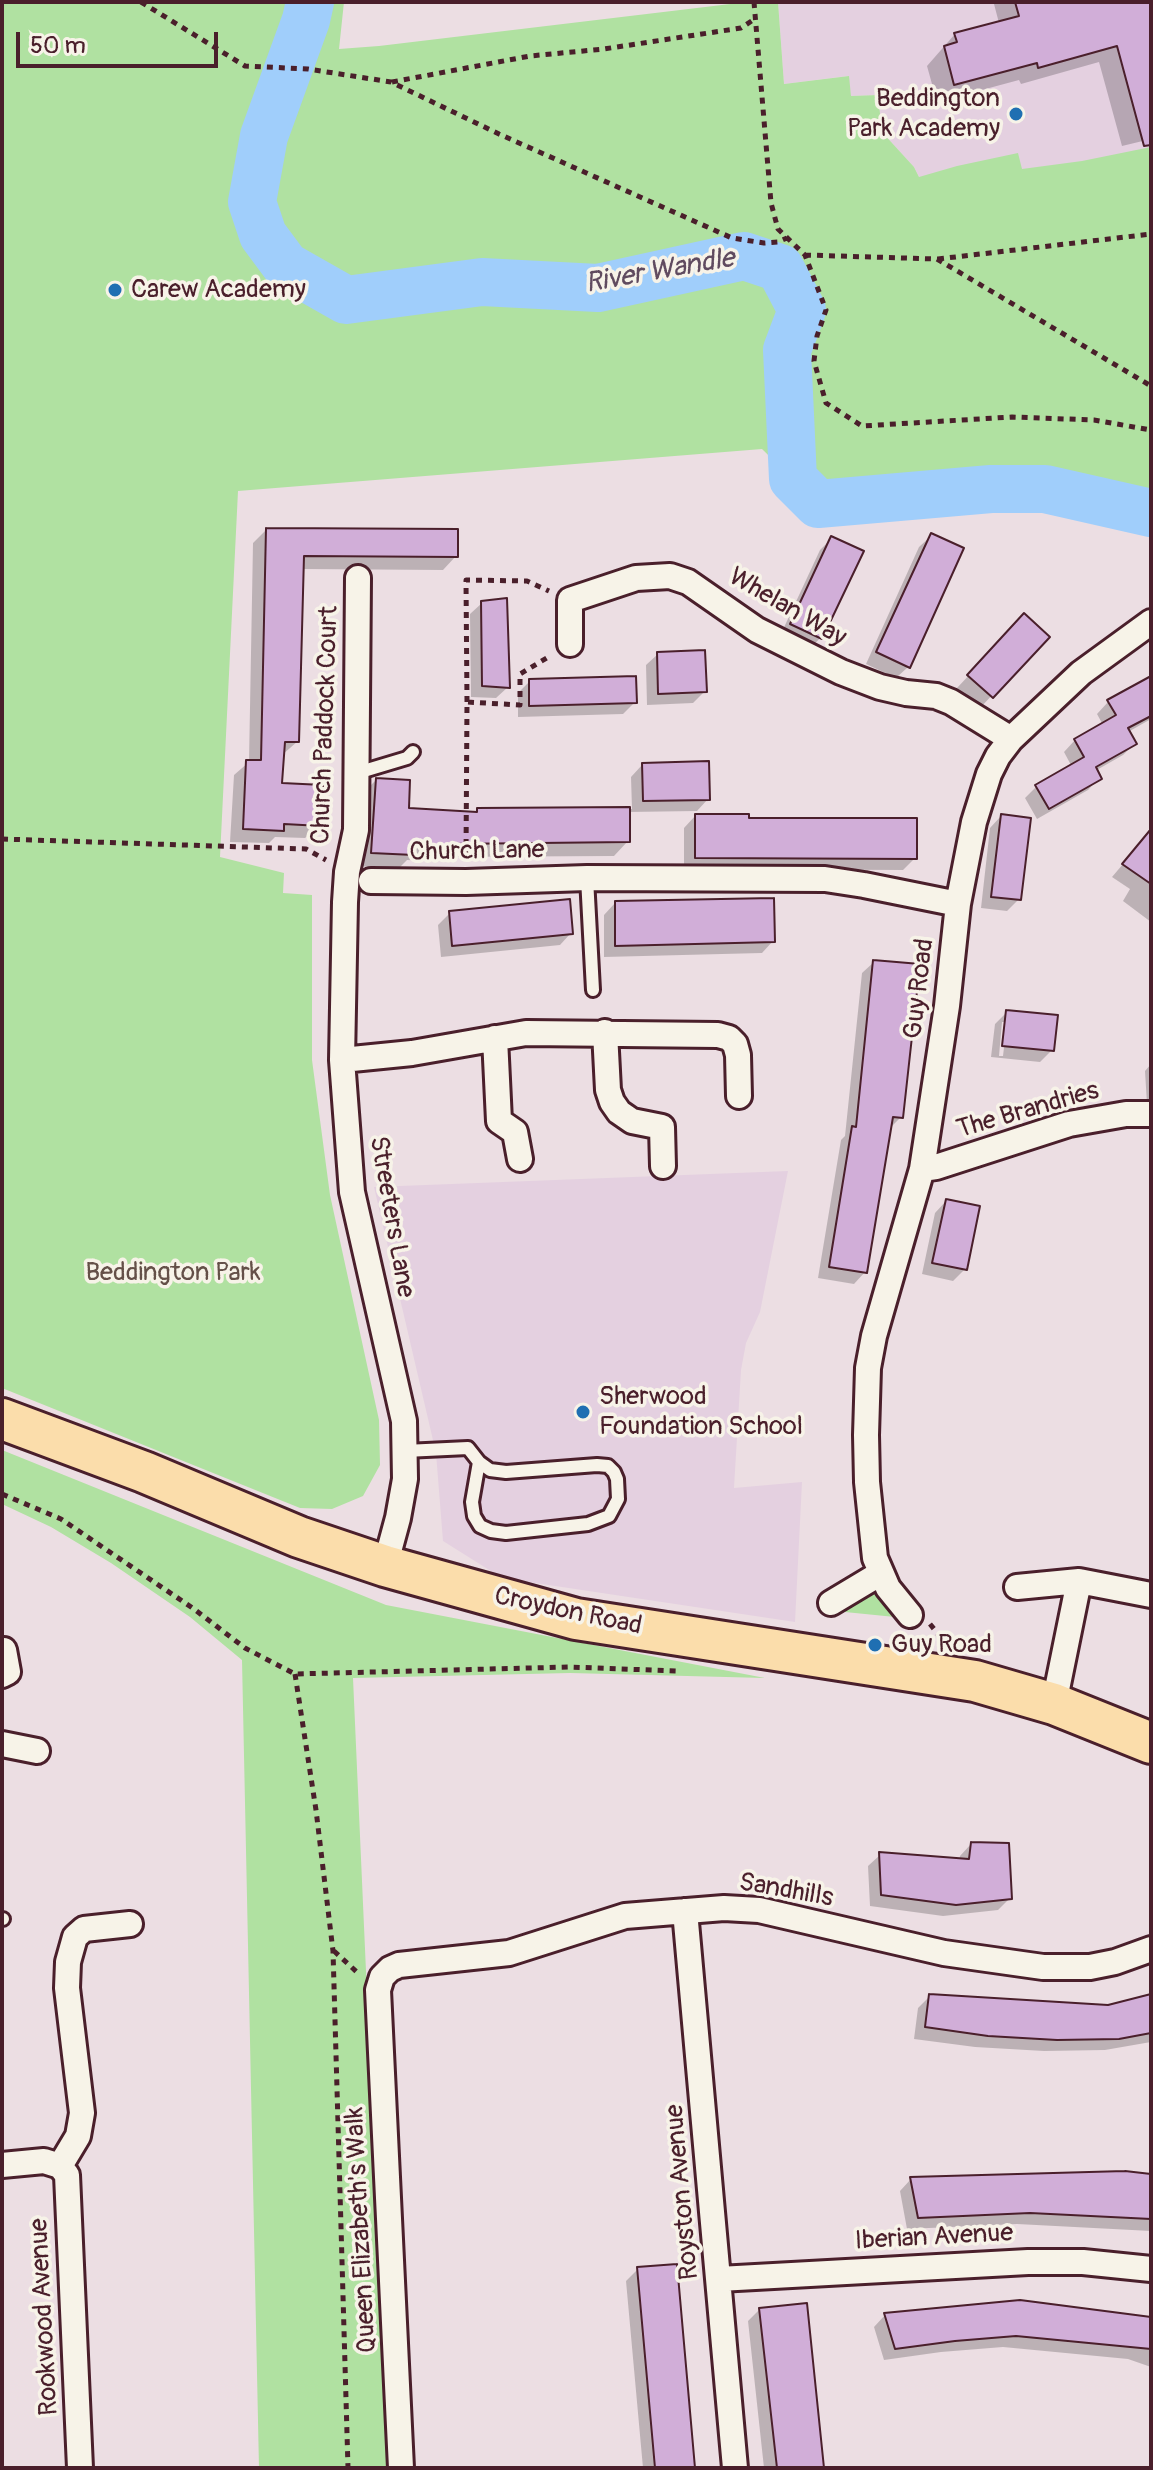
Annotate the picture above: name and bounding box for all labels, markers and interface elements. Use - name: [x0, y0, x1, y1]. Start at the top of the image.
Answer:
- scale bar: [20, 16, 222, 66]
- text: 50 m: [30, 31, 86, 60]
- place label: Beddington Park Academy: [847, 83, 1000, 144]
- marker: Beddington Park Academy: [1007, 105, 1025, 123]
- water label: River Wandle: [583, 242, 737, 302]
- place label: Carew Academy: [131, 274, 306, 306]
- marker: Carew Academy: [106, 281, 124, 299]
- street label: Whelan Way: [723, 562, 851, 654]
- street label: Church Paddock Court: [306, 605, 346, 845]
- street label: Church Lane: [409, 835, 545, 869]
- street label: Guy Road: [898, 937, 942, 1041]
- street label: The Brandries: [953, 1076, 1103, 1146]
- street label: Streeters Lane: [361, 1134, 421, 1300]
- park label: Beddington Park: [85, 1257, 261, 1289]
- place label: Sherwood Foundation School: [599, 1381, 803, 1442]
- marker: Sherwood Foundation School: [574, 1403, 592, 1421]
- street label: Croydon Road: [491, 1581, 645, 1643]
- place label: Guy Road: [891, 1629, 992, 1661]
- marker: Guy Road: [866, 1636, 884, 1654]
- street label: Sandhills: [737, 1867, 835, 1915]
- street label: Royston Avenue: [660, 2103, 706, 2281]
- street label: Queen Elizabeth's Walk: [340, 2106, 384, 2354]
- street label: Rookwood Avenue: [24, 2218, 66, 2416]
- street label: Iberian Avenue: [854, 2218, 1014, 2258]

